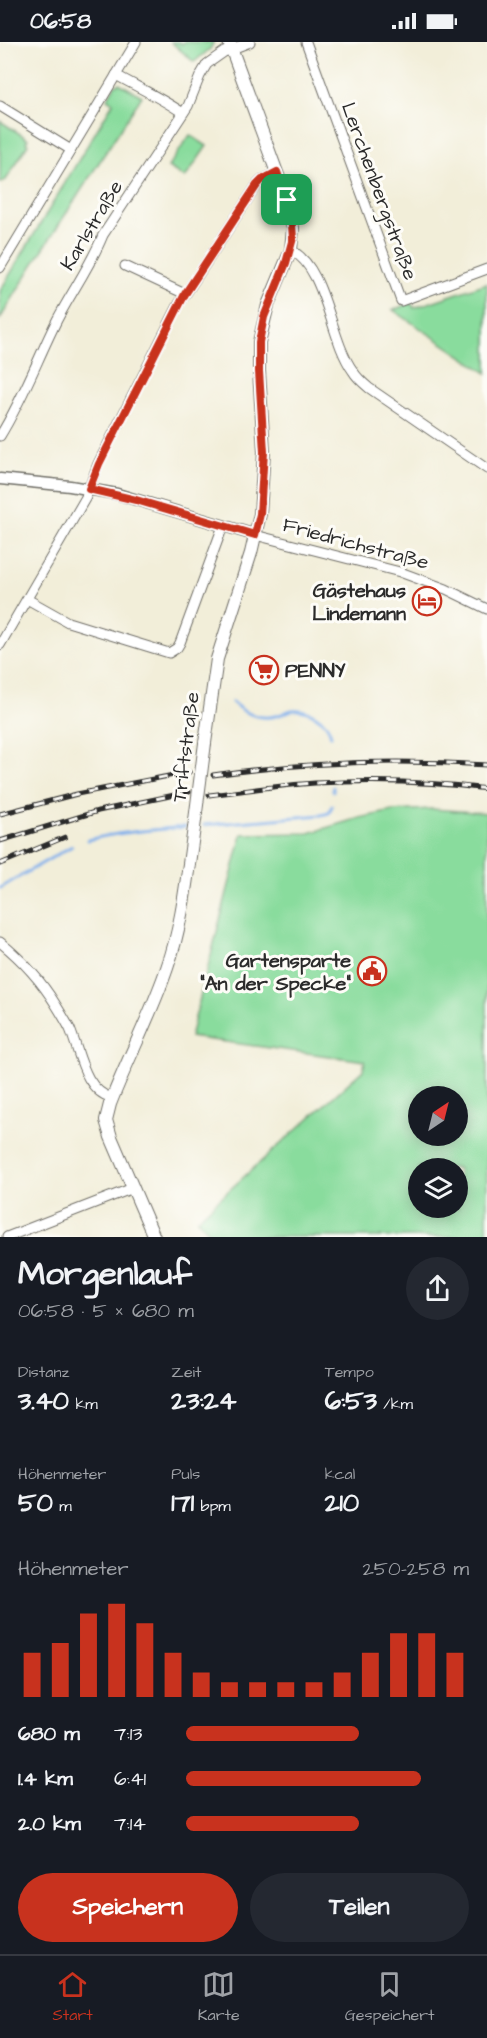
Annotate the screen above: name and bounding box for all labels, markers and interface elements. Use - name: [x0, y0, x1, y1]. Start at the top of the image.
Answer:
- text: 06:58: [30, 6, 91, 37]
- street label: Lerchenbergstraße: [333, 99, 424, 284]
- pin: [261, 174, 312, 225]
- street label: Karlstraße: [54, 175, 130, 276]
- icon: arrive: [270, 183, 303, 216]
- street label: Friedrichstraße: [280, 511, 432, 577]
- place label: Gästehaus Lindemann: [312, 577, 406, 628]
- hotel icon: Gästehaus Lindemann: [411, 585, 443, 617]
- supermarket icon: PENNY: [248, 654, 280, 686]
- place label: PENNY: [285, 657, 346, 685]
- street label: Triftstraße: [165, 690, 207, 804]
- place label: Gartensparte "An der Specke": [200, 947, 351, 998]
- public building icon: Gartensparte "An der Specke": [356, 955, 388, 987]
- north arrow: [408, 1086, 468, 1146]
- map controls: [408, 1086, 468, 1218]
- button: layers: [408, 1158, 468, 1218]
- text: Morgenlauf: [18, 1251, 192, 1297]
- button: share: [406, 1257, 469, 1320]
- text: 06:58 · 5 × 680 m: [18, 1297, 194, 1325]
- text: Distanz: [18, 1361, 69, 1383]
- text: Zeit: [171, 1361, 201, 1383]
- text: Tempo: [325, 1361, 374, 1383]
- text: 3.40: [18, 1383, 69, 1419]
- text: 23:24: [171, 1383, 236, 1419]
- text: 6:53: [325, 1383, 377, 1419]
- text: km: [69, 1393, 98, 1415]
- text: /km: [377, 1393, 413, 1415]
- text: Höhenmeter: [18, 1463, 106, 1485]
- text: Puls: [171, 1463, 200, 1485]
- text: kcal: [325, 1463, 355, 1485]
- text: 50: [18, 1485, 53, 1521]
- text: 171: [171, 1485, 194, 1521]
- text: 210: [325, 1485, 359, 1521]
- text: m: [53, 1495, 72, 1517]
- text: bpm: [194, 1495, 231, 1517]
- text: Höhenmeter: [18, 1555, 128, 1583]
- text: 250–258 m: [362, 1555, 469, 1583]
- text: 680 m: [18, 1720, 80, 1748]
- text: 7:13: [114, 1720, 142, 1748]
- text: 1.4 km: [18, 1765, 73, 1793]
- text: 6:41: [114, 1765, 146, 1793]
- text: 2.0 km: [18, 1810, 81, 1838]
- text: 7:14: [114, 1810, 146, 1838]
- button: Speichern: [18, 1873, 238, 1942]
- button: Teilen: [250, 1873, 469, 1942]
- tab: Start: [53, 1968, 93, 2026]
- tab: Karte: [198, 1968, 240, 2026]
- tab: Gespeichert: [345, 1968, 434, 2026]

